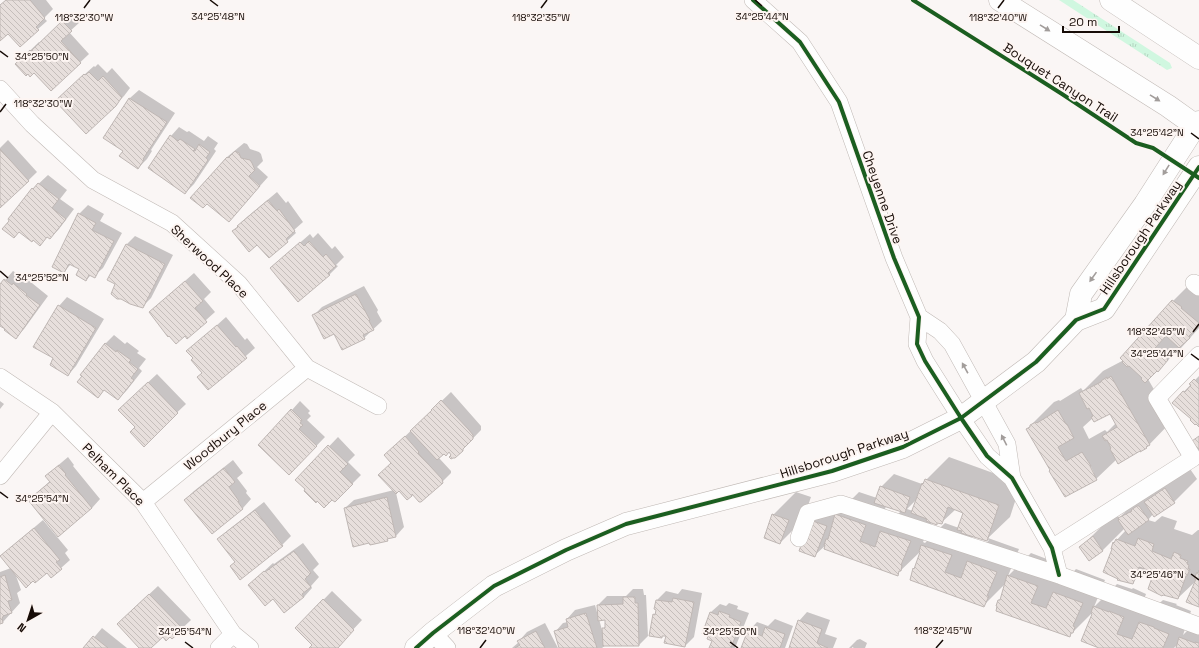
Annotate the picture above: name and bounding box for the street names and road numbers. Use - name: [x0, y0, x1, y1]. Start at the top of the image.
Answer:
- street label: Bouquet Canyon Trail: [1000, 39, 1121, 126]
- street label: Cheyenne Drive: [859, 148, 906, 246]
- street label: Hillsborough Parkway: [1096, 177, 1185, 298]
- street label: Sherwood Place: [167, 221, 252, 302]
- street label: Woodbury Place: [180, 397, 270, 474]
- street label: Hillsborough Parkway: [778, 425, 911, 482]
- street label: Pelham Place: [79, 439, 149, 509]

